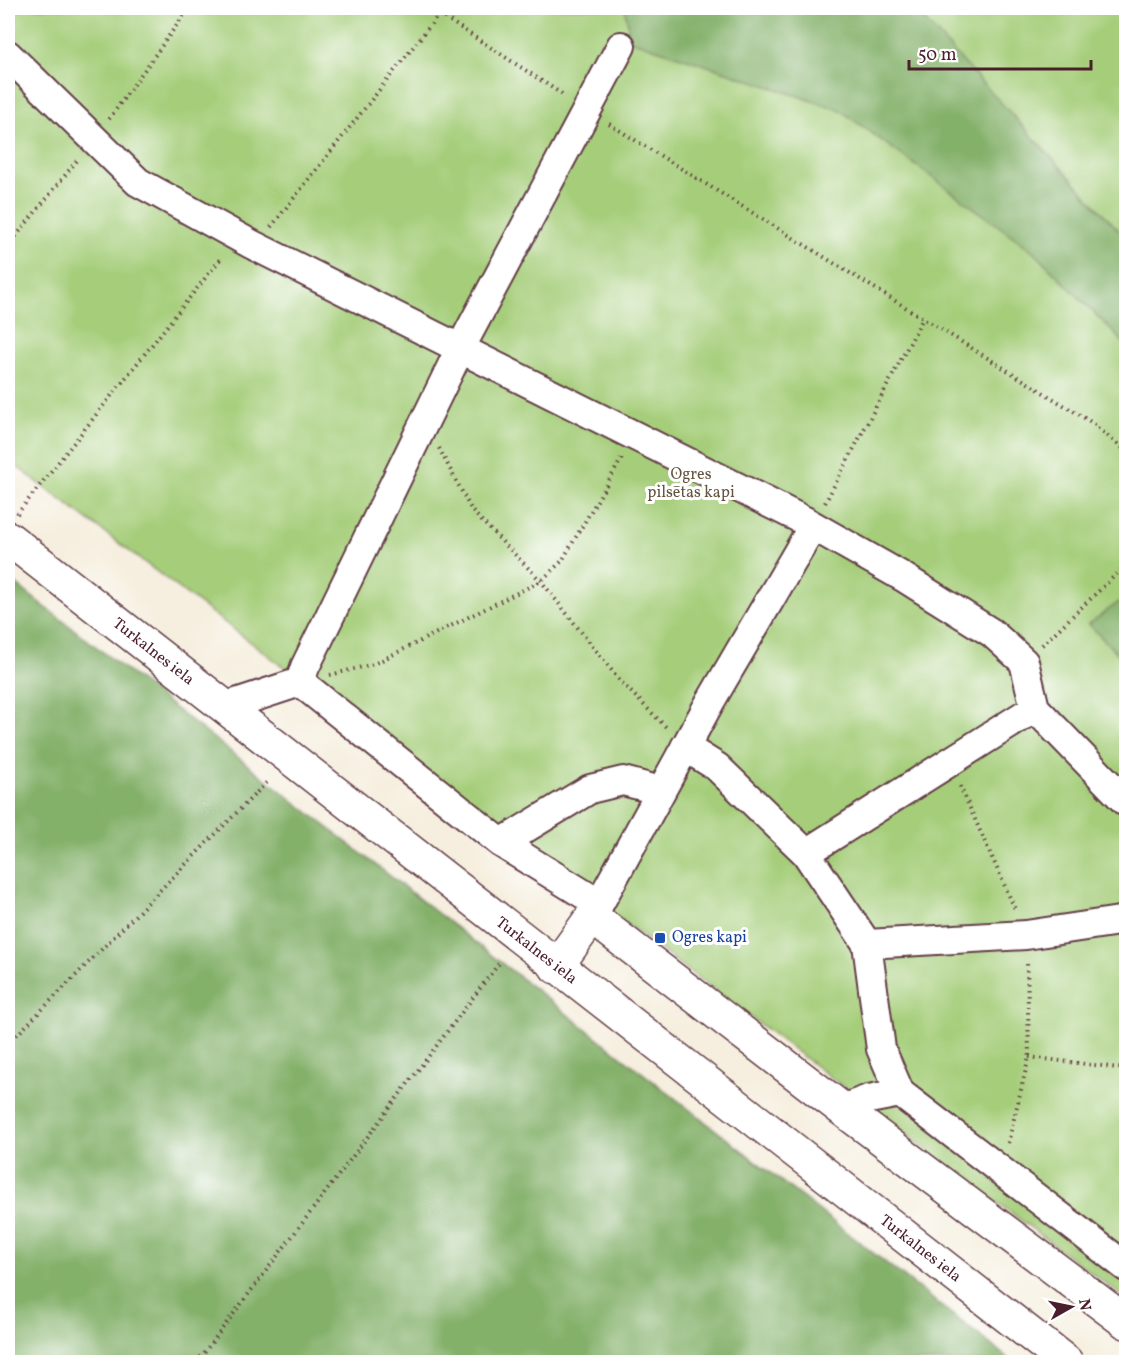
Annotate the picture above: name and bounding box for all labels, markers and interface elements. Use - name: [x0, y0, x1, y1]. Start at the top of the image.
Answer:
- scale bar: [909, 33, 1090, 71]
- text: 50 m: [918, 43, 957, 68]
- park label: Ogres pilsētas kapi: [647, 464, 735, 504]
- street label: Turkalnes iela: [108, 613, 198, 691]
- street label: Turkalnes iela: [491, 912, 581, 990]
- place label: Ogres kapi: [672, 927, 747, 949]
- marker: Ogres kapi: [653, 931, 667, 945]
- street label: Turkalnes iela: [875, 1210, 965, 1288]
- north arrow: [1041, 1277, 1101, 1337]
- text: N: [1072, 1298, 1096, 1313]

